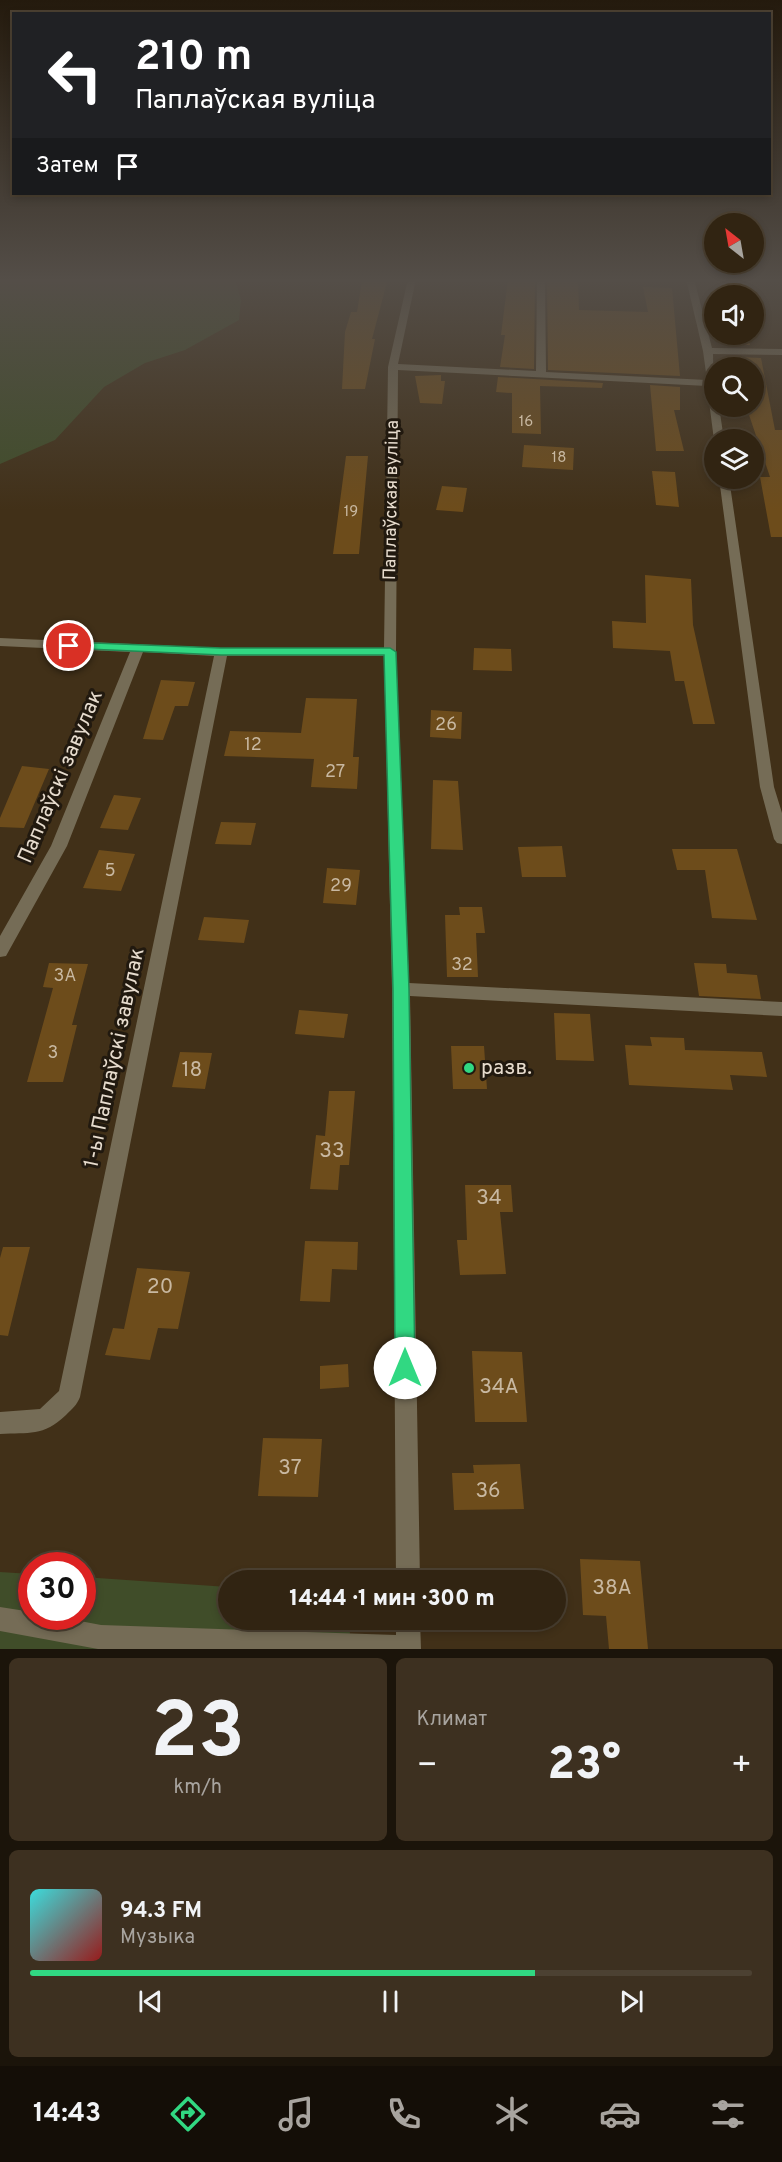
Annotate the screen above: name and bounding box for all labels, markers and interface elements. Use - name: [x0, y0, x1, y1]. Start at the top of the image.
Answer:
- text: 210 m: [135, 32, 252, 85]
- icon: left: [36, 36, 114, 114]
- text: Паплаўская вуліца: [135, 84, 375, 118]
- icon: arrive: [111, 150, 144, 183]
- text: Затем: [36, 153, 99, 180]
- north arrow: [704, 213, 764, 273]
- map controls: [704, 213, 764, 489]
- button: sound: [704, 285, 764, 345]
- button: search: [704, 357, 764, 417]
- house number: 16: [519, 413, 533, 432]
- street label: Паплаўская вуліца: [379, 420, 405, 580]
- button: layers: [704, 429, 764, 489]
- house number: 18: [552, 449, 566, 468]
- house number: 19: [344, 503, 358, 522]
- pin: [43, 620, 94, 671]
- icon: arrive: [52, 629, 85, 662]
- street label: Паплаўскі завулак: [12, 686, 110, 868]
- house number: 26: [435, 714, 457, 737]
- house number: 12: [244, 734, 262, 757]
- house number: 27: [325, 761, 345, 784]
- house number: 5: [104, 860, 116, 883]
- house number: 29: [330, 875, 352, 898]
- street label: 1-ы Паплаўскі завулак: [79, 946, 151, 1170]
- house number: 32: [451, 954, 473, 977]
- house number: 3А: [54, 965, 76, 988]
- house number: 3: [48, 1042, 58, 1065]
- place label: разв.: [481, 1055, 532, 1082]
- house number: 18: [182, 1057, 202, 1084]
- marker: разв.: [462, 1061, 476, 1075]
- house number: 33: [319, 1138, 345, 1165]
- house number: 34: [476, 1185, 502, 1212]
- house number: 20: [147, 1274, 173, 1301]
- position arrow: [373, 1336, 437, 1400]
- house number: 34А: [479, 1374, 519, 1401]
- house number: 37: [278, 1455, 302, 1482]
- house number: 36: [475, 1478, 501, 1505]
- speed limit sign: 30: [18, 1552, 96, 1630]
- house number: 38А: [592, 1575, 632, 1602]
- text: 14:44 · 1 мин · 300 m: [289, 1586, 495, 1613]
- text: 23: [151, 1686, 245, 1785]
- text: Климат: [417, 1707, 487, 1733]
- text: 23°: [548, 1738, 621, 1795]
- text: −: [417, 1746, 438, 1788]
- text: +: [731, 1746, 752, 1788]
- text: km/h: [173, 1775, 222, 1801]
- text: 94.3 FM: [120, 1898, 202, 1925]
- text: Музыка: [120, 1925, 195, 1951]
- icon: previous: [134, 1985, 167, 2018]
- icon: pause: [374, 1985, 407, 2018]
- icon: next: [615, 1985, 648, 2018]
- icon: directions: [167, 2093, 209, 2135]
- icon: music: [275, 2093, 317, 2135]
- icon: phone: [383, 2093, 425, 2135]
- icon: climate: [491, 2093, 533, 2135]
- icon: car: [599, 2093, 641, 2135]
- icon: filters: [707, 2093, 749, 2135]
- text: 14:43: [33, 2097, 101, 2131]

